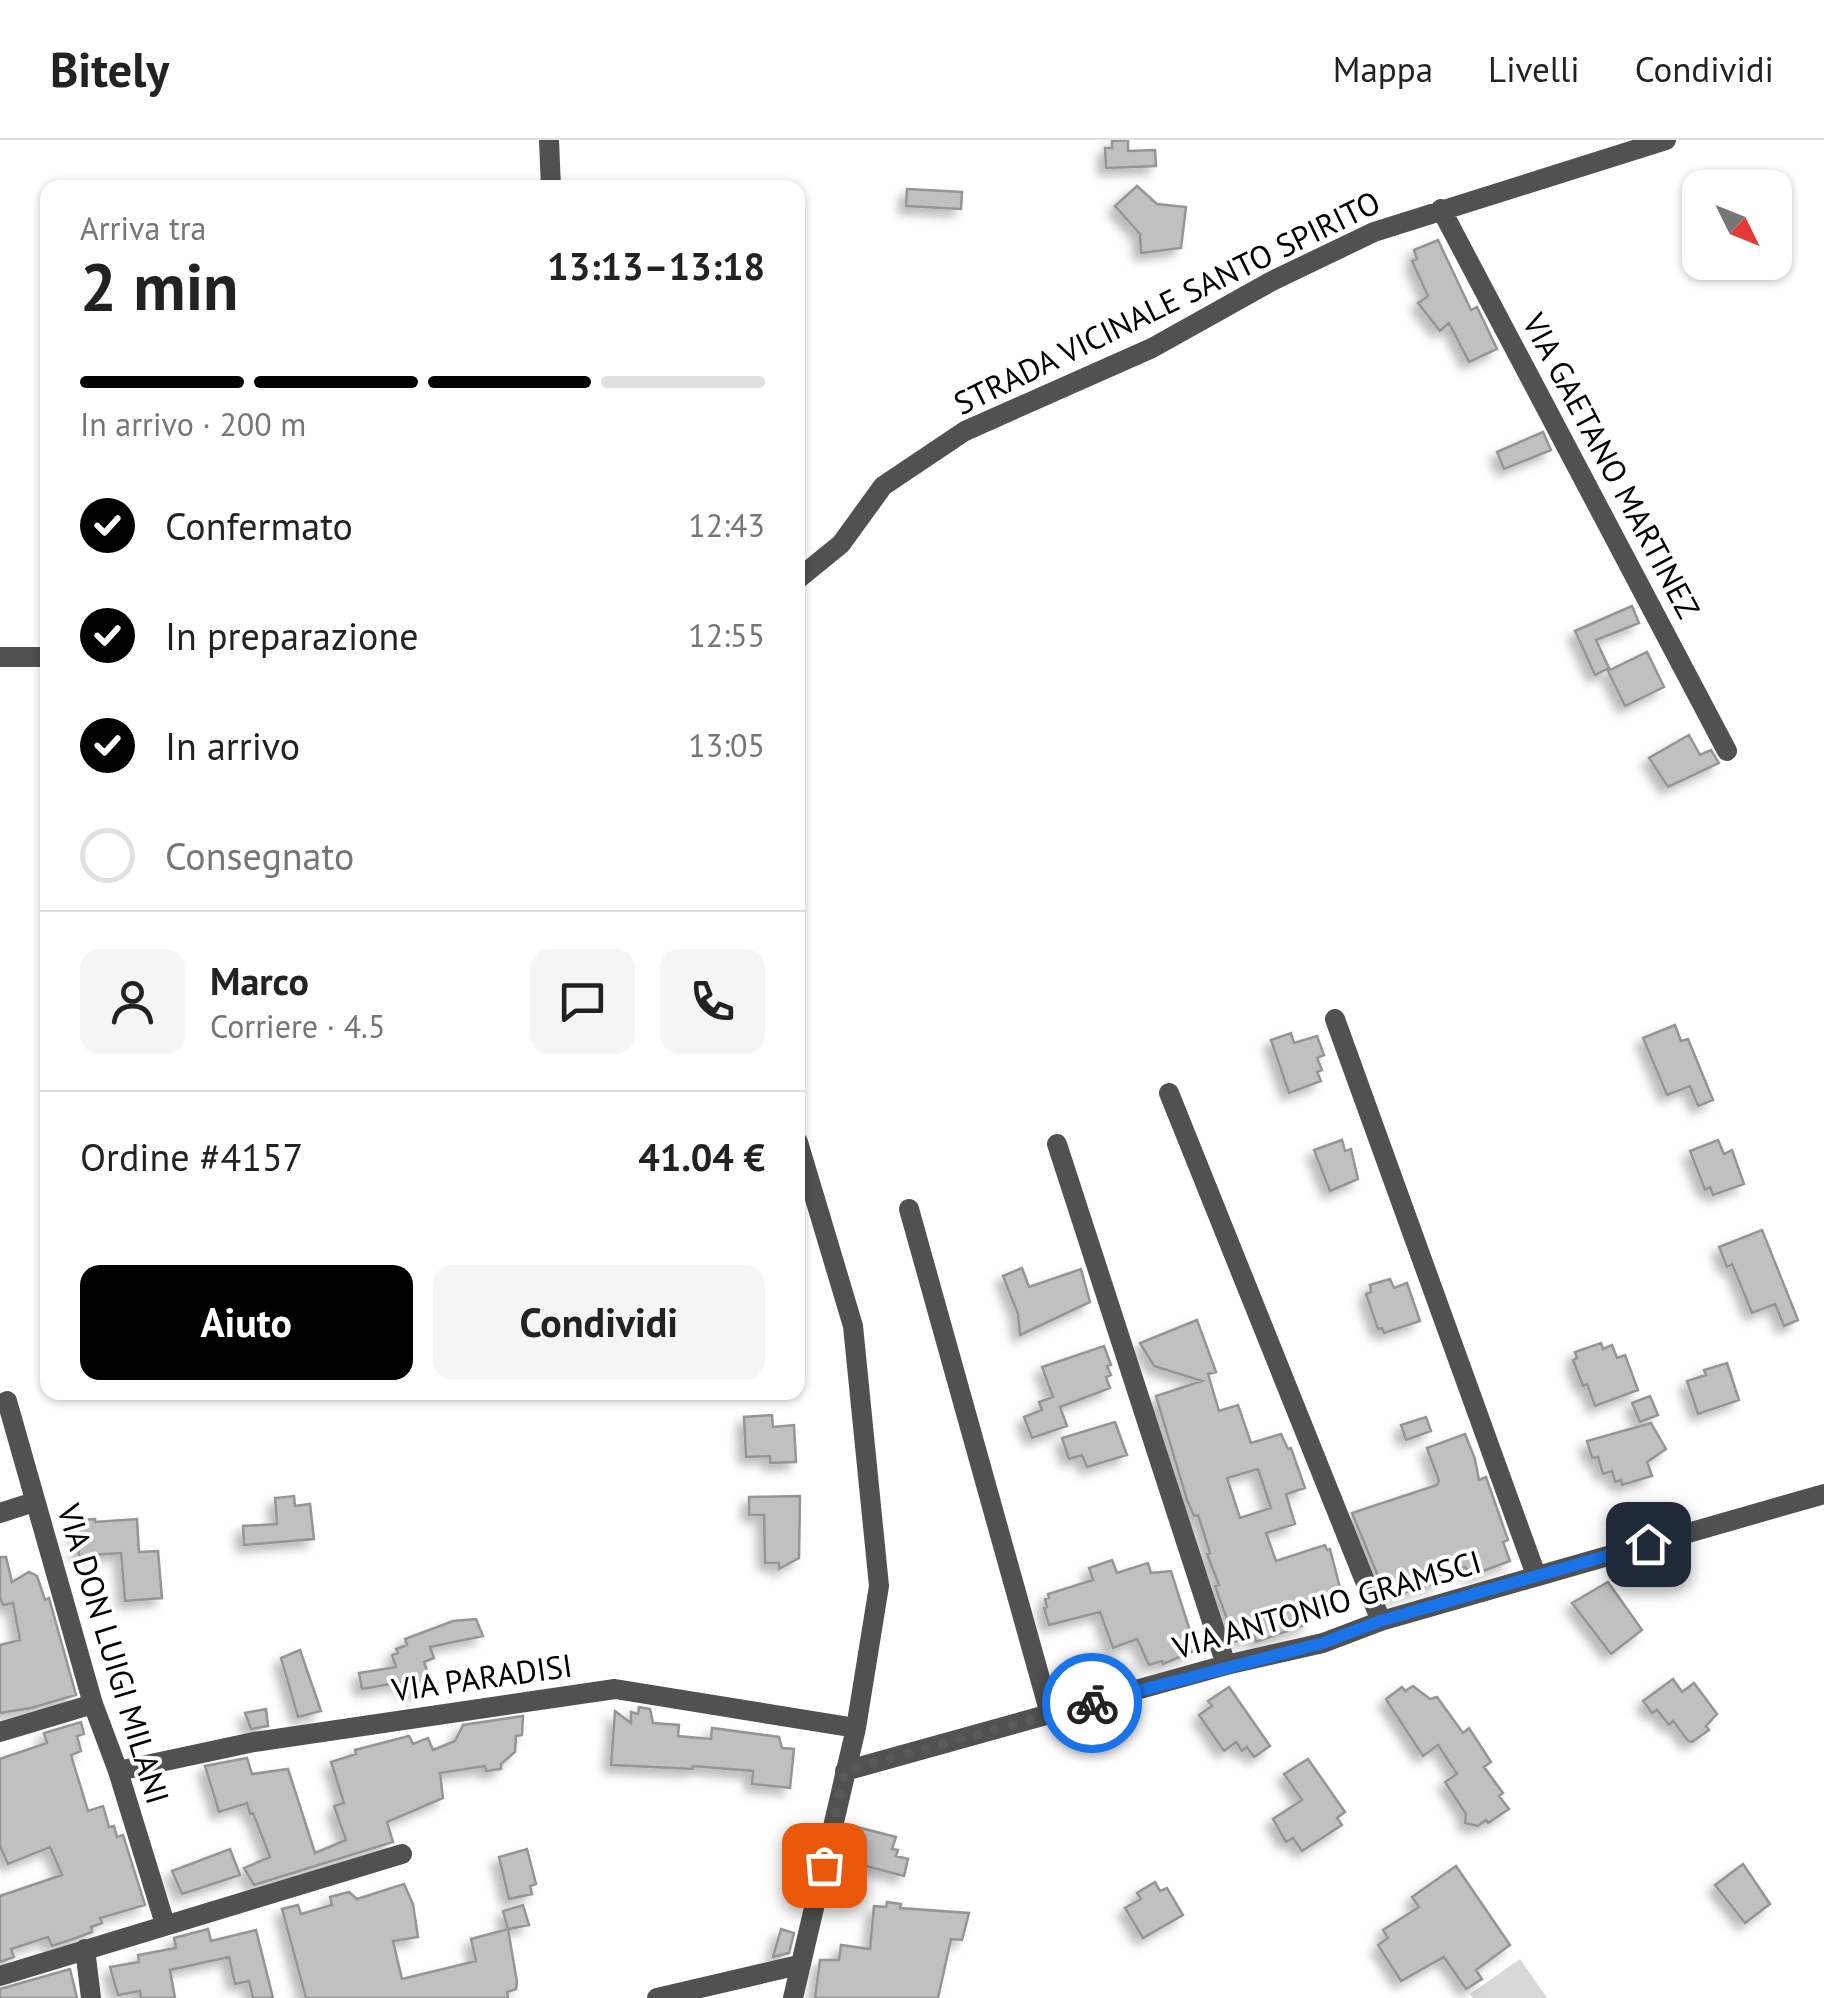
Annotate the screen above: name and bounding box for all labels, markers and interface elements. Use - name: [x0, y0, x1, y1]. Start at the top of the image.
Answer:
- text: Bitely: [50, 38, 169, 100]
- text: Mappa: [1333, 46, 1433, 92]
- text: Livelli: [1488, 46, 1580, 92]
- text: Condividi: [1635, 46, 1774, 92]
- north arrow: [1682, 170, 1792, 280]
- map controls: [1682, 170, 1792, 280]
- street label: STRADA VICINALE SANTO SPIRITO: [947, 180, 1387, 424]
- text: Arriva tra: [80, 207, 207, 249]
- text: 13:13–13:18: [547, 241, 765, 290]
- text: 2 min: [80, 244, 239, 328]
- street label: VIA GAETANO MARTINEZ: [1513, 305, 1710, 625]
- text: In arrivo · 200 m: [80, 403, 306, 445]
- icon: check: [80, 498, 135, 553]
- text: Confermato: [165, 501, 353, 550]
- text: 12:43: [688, 504, 765, 546]
- icon: check: [80, 608, 135, 663]
- text: In preparazione: [165, 611, 419, 660]
- text: 12:55: [688, 614, 765, 656]
- icon: check: [80, 718, 135, 773]
- text: In arrivo: [165, 721, 300, 770]
- text: 13:05: [688, 724, 765, 766]
- text: Consegnato: [165, 831, 354, 880]
- button: person: [80, 949, 185, 1054]
- button: chat: [530, 949, 635, 1054]
- button: phone: [660, 949, 765, 1054]
- text: Marco: [210, 956, 309, 1005]
- text: Corriere · 4.5: [210, 1005, 385, 1047]
- text: Ordine #4157: [80, 1132, 303, 1181]
- text: 41.04 €: [638, 1132, 765, 1181]
- button: Aiuto: [80, 1265, 413, 1380]
- button: Condividi: [433, 1265, 765, 1380]
- street label: VIA DON LUIGI MILANI: [48, 1498, 180, 1809]
- pin: [1606, 1502, 1691, 1587]
- icon: home: [1621, 1517, 1676, 1572]
- street label: VIA ANTONIO GRAMSCI: [1167, 1540, 1486, 1668]
- street label: VIA PARADISI: [388, 1644, 575, 1711]
- courier: [1042, 1653, 1142, 1753]
- icon: bike: [1065, 1676, 1120, 1731]
- pin: [782, 1823, 867, 1908]
- icon: bag: [797, 1838, 852, 1893]

